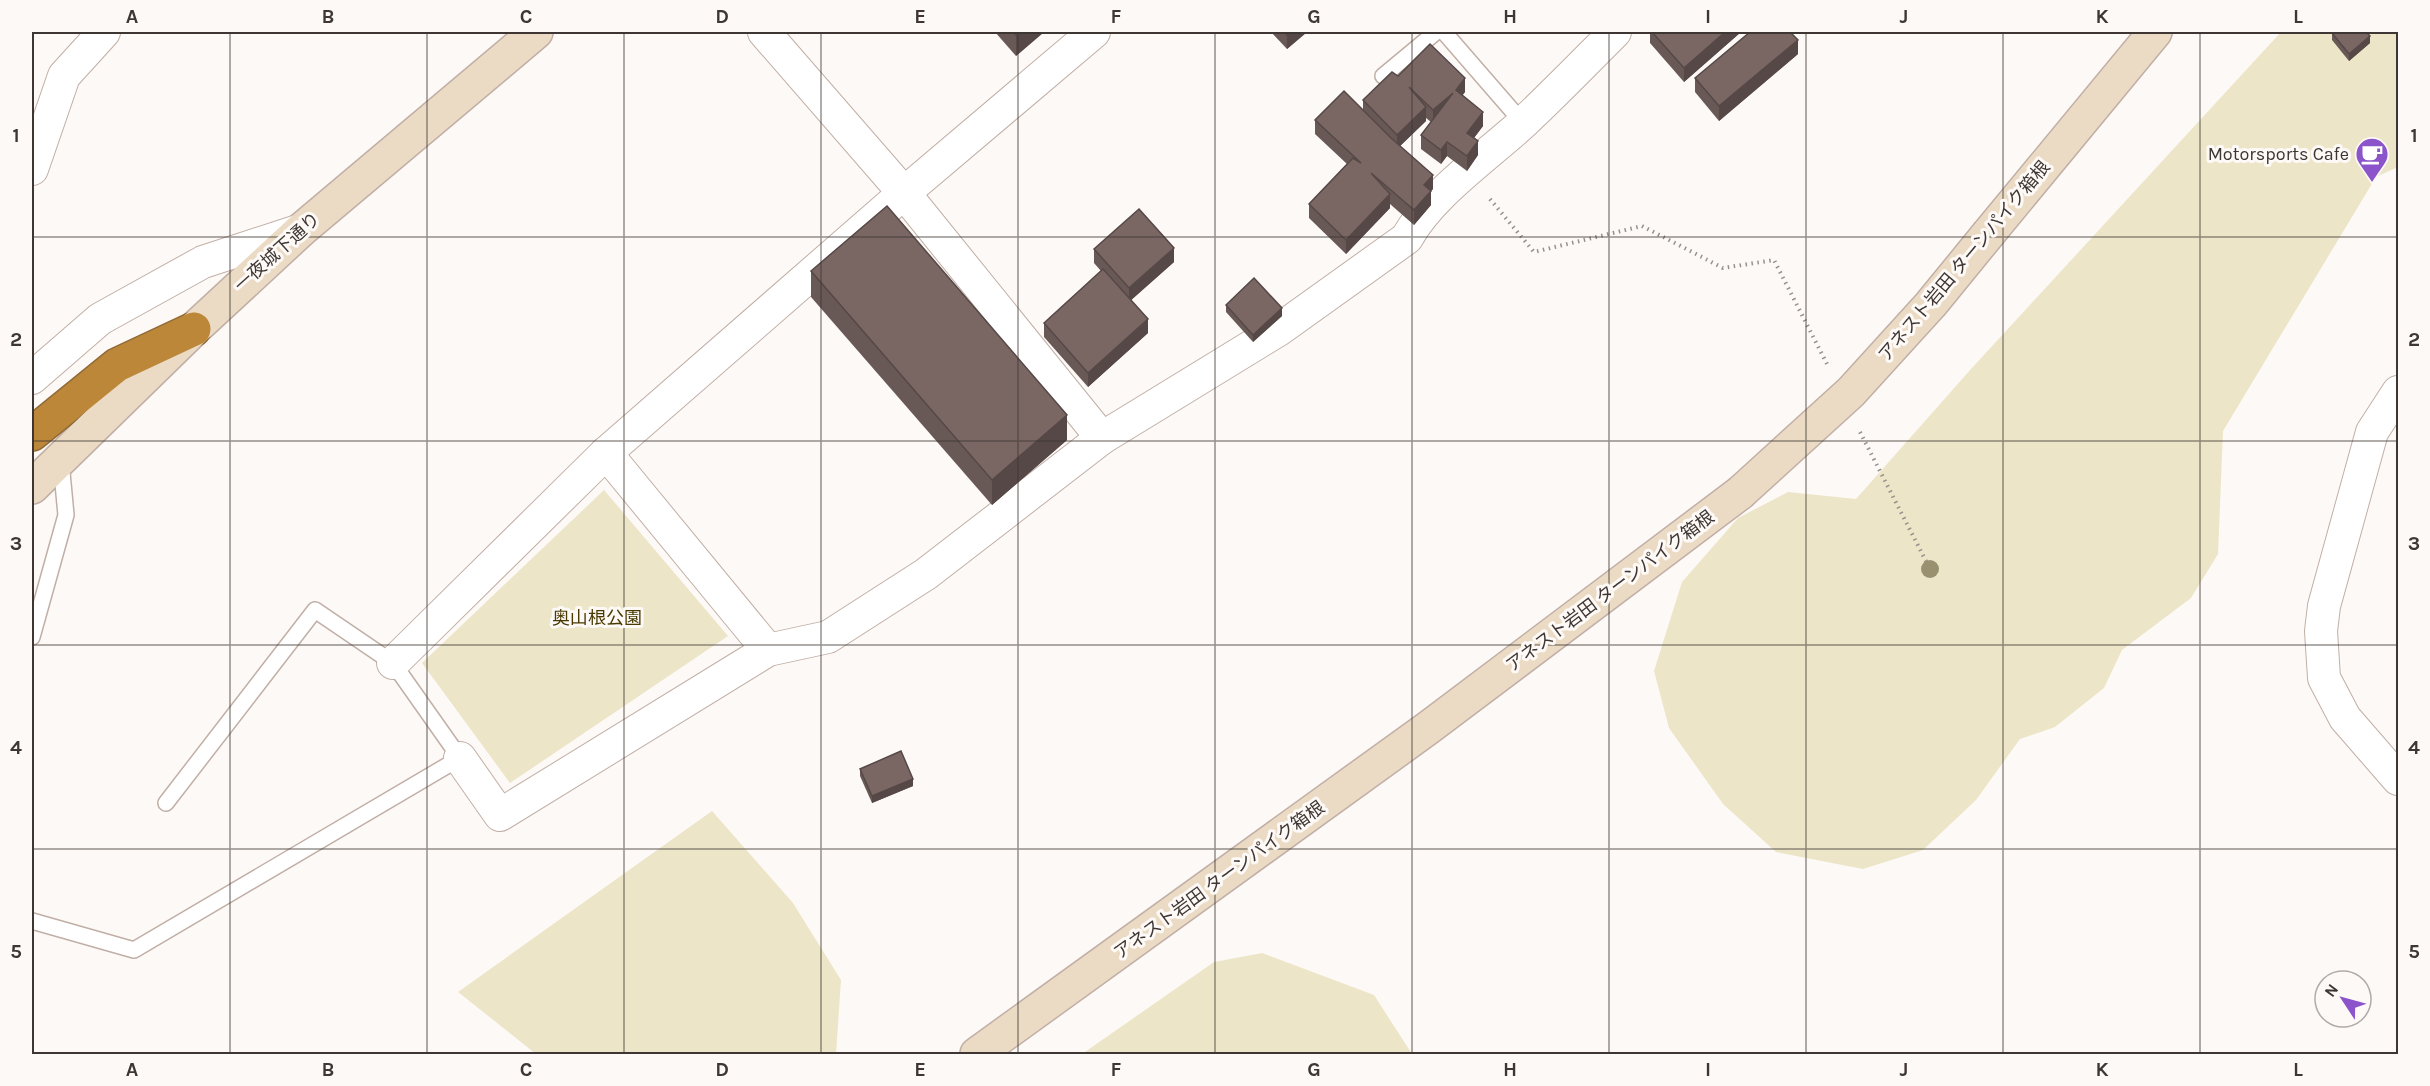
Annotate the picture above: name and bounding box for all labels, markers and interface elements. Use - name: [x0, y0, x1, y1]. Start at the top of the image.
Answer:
- text: A: [126, 5, 139, 28]
- text: B: [322, 5, 334, 28]
- text: C: [520, 5, 532, 28]
- text: D: [715, 5, 729, 28]
- text: E: [914, 5, 926, 28]
- text: F: [1111, 5, 1122, 28]
- text: G: [1307, 5, 1321, 28]
- text: H: [1503, 5, 1517, 28]
- text: I: [1705, 5, 1711, 28]
- text: J: [1900, 5, 1908, 28]
- text: K: [2095, 5, 2109, 28]
- text: L: [2293, 5, 2303, 28]
- text: 1: [12, 124, 20, 147]
- text: 1: [2410, 124, 2418, 147]
- cafe icon: Motorsports Cafe: [2354, 136, 2390, 183]
- place label: Motorsports Cafe: [2208, 143, 2349, 165]
- street label: アネスト岩田 ターンパイク箱根: [1874, 156, 2054, 366]
- street label: 一夜城下通り: [230, 208, 324, 296]
- text: 2: [10, 328, 22, 351]
- text: 2: [2408, 328, 2420, 351]
- street label: アネスト岩田 ターンパイク箱根: [1502, 505, 1718, 677]
- text: 3: [10, 532, 22, 555]
- text: 3: [2408, 532, 2420, 555]
- park label: 奥山根公園: [552, 607, 642, 629]
- text: 4: [10, 736, 22, 759]
- text: 4: [2408, 736, 2420, 759]
- street label: アネスト岩田 ターンパイク箱根: [1109, 796, 1329, 964]
- text: 5: [10, 940, 22, 963]
- text: 5: [2408, 940, 2420, 963]
- north arrow: [2313, 969, 2373, 1029]
- text: N: [2320, 980, 2342, 1001]
- text: A: [126, 1058, 139, 1081]
- text: B: [322, 1058, 334, 1081]
- text: C: [520, 1058, 532, 1081]
- text: D: [715, 1058, 729, 1081]
- text: E: [914, 1058, 926, 1081]
- text: F: [1111, 1058, 1122, 1081]
- text: G: [1307, 1058, 1321, 1081]
- text: H: [1503, 1058, 1517, 1081]
- text: I: [1705, 1058, 1711, 1081]
- text: J: [1900, 1058, 1908, 1081]
- text: K: [2095, 1058, 2109, 1081]
- text: L: [2293, 1058, 2303, 1081]

